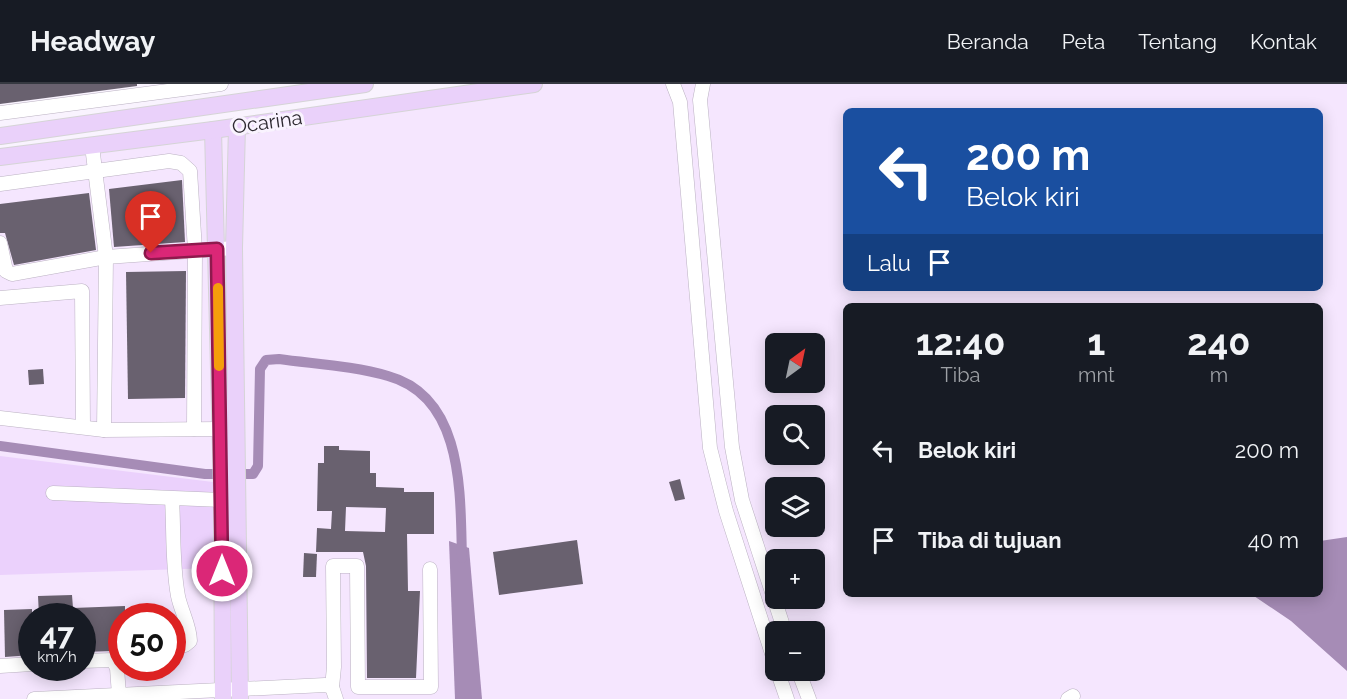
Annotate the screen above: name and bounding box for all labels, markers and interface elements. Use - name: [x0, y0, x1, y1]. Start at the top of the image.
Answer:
- text: Headway: [30, 25, 155, 58]
- text: Beranda: [947, 29, 1029, 54]
- text: Peta: [1062, 29, 1105, 54]
- text: Tentang: [1138, 29, 1217, 54]
- text: Kontak: [1250, 29, 1317, 54]
- street label: Ocarina: [230, 105, 304, 139]
- text: 200 m: [966, 131, 1090, 180]
- icon: left: [867, 132, 945, 210]
- text: Belok kiri: [966, 181, 1080, 212]
- pin: [125, 191, 176, 253]
- icon: arrive: [134, 200, 167, 233]
- icon: arrive: [923, 246, 956, 279]
- text: Lalu: [867, 250, 911, 276]
- text: 12:40: [916, 321, 1005, 363]
- text: 1: [1087, 321, 1105, 363]
- text: 240: [1187, 321, 1250, 363]
- north arrow: [765, 333, 825, 393]
- map controls: [765, 333, 825, 681]
- text: Tiba: [941, 363, 980, 387]
- text: mnt: [1078, 363, 1115, 387]
- text: m: [1210, 363, 1228, 387]
- button: search: [765, 405, 825, 465]
- icon: left: [867, 434, 900, 467]
- text: Belok kiri: [918, 437, 1016, 463]
- text: 200 m: [1235, 437, 1299, 463]
- button: layers: [765, 477, 825, 537]
- icon: arrive: [867, 524, 900, 557]
- text: Tiba di tujuan: [918, 527, 1061, 553]
- text: 40 m: [1248, 527, 1299, 553]
- position arrow: [190, 539, 254, 603]
- button: +: [765, 549, 825, 609]
- speed limit sign: 50: [108, 603, 186, 681]
- text: 47: [40, 617, 74, 652]
- button: −: [765, 621, 825, 681]
- text: km/h: [37, 648, 77, 666]

